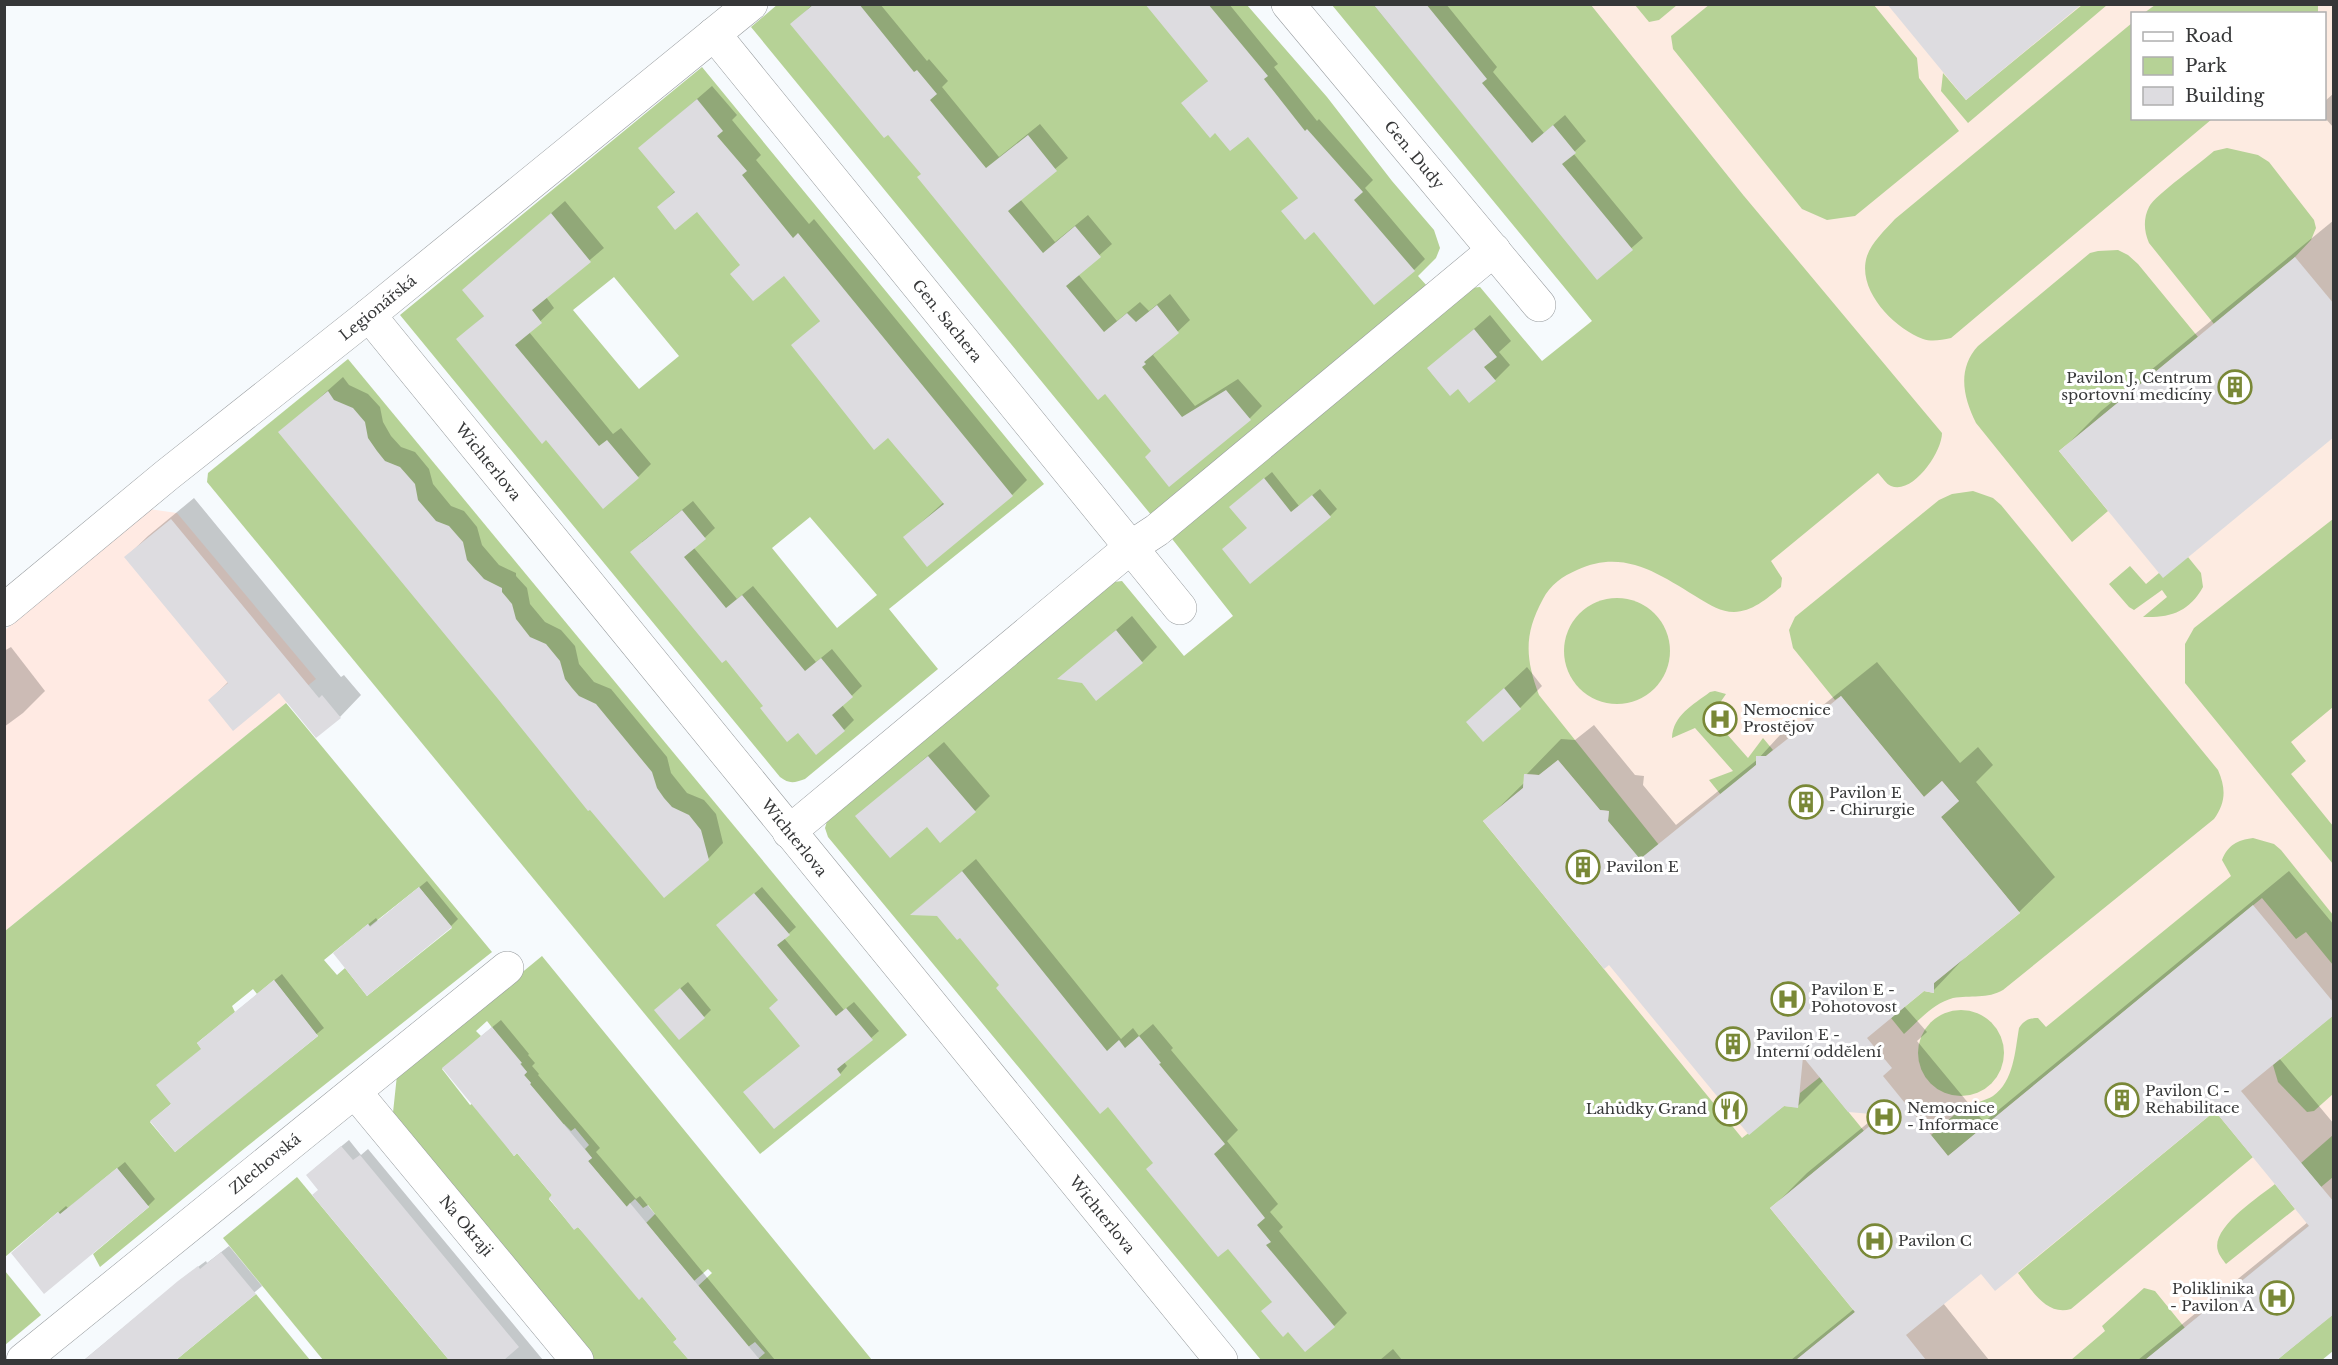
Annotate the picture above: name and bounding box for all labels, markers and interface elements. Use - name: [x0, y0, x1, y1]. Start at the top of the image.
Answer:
- legend: [2131, 12, 2326, 120]
- text: Road: [2185, 25, 2233, 47]
- text: Park: [2185, 55, 2227, 77]
- text: Building: [2185, 85, 2264, 107]
- street label: Gen. Dudy: [1380, 117, 1449, 193]
- street label: Legionářská: [335, 270, 421, 344]
- street label: Gen. Sachera: [908, 276, 987, 366]
- place label: Pavilon J, Centrum sportovní medicíny: [2061, 368, 2212, 404]
- building icon: Pavilon J, Centrum sportovní medicíny: [2217, 369, 2253, 405]
- street label: Wichterlova: [451, 418, 526, 505]
- place label: Nemocnice Prostějov: [1743, 700, 1831, 736]
- hospital icon: Nemocnice Prostějov: [1702, 701, 1738, 737]
- place label: Pavilon E - Chirurgie: [1829, 783, 1915, 819]
- building icon: Pavilon E - Chirurgie: [1788, 784, 1824, 820]
- street label: Wichterlova: [757, 794, 832, 881]
- building icon: Pavilon E: [1565, 849, 1601, 885]
- place label: Pavilon E: [1606, 857, 1679, 876]
- place label: Pavilon E - Pohotovost: [1811, 980, 1897, 1016]
- hospital icon: Pavilon E - Pohotovost: [1770, 981, 1806, 1017]
- place label: Pavilon E - Interní oddělení: [1756, 1025, 1882, 1061]
- building icon: Pavilon E - Interní oddělení: [1715, 1026, 1751, 1062]
- place label: Pavilon C - Rehabilitace: [2145, 1081, 2239, 1117]
- building icon: Pavilon C - Rehabilitace: [2104, 1082, 2140, 1118]
- restaurant icon: Lahůdky Grand: [1712, 1091, 1748, 1127]
- place label: Nemocnice - Informace: [1907, 1098, 1999, 1134]
- place label: Lahůdky Grand: [1586, 1099, 1707, 1118]
- hospital icon: Nemocnice - Informace: [1866, 1099, 1902, 1135]
- street label: Zlechovská: [225, 1129, 305, 1198]
- street label: Wichterlova: [1065, 1171, 1140, 1258]
- street label: Na Okraji: [435, 1191, 497, 1260]
- hospital icon: Pavilon C: [1857, 1223, 1893, 1259]
- place label: Pavilon C: [1898, 1231, 1972, 1250]
- place label: Poliklinika - Pavilon A: [2170, 1279, 2255, 1315]
- hospital icon: Poliklinika - Pavilon A: [2259, 1280, 2295, 1316]

